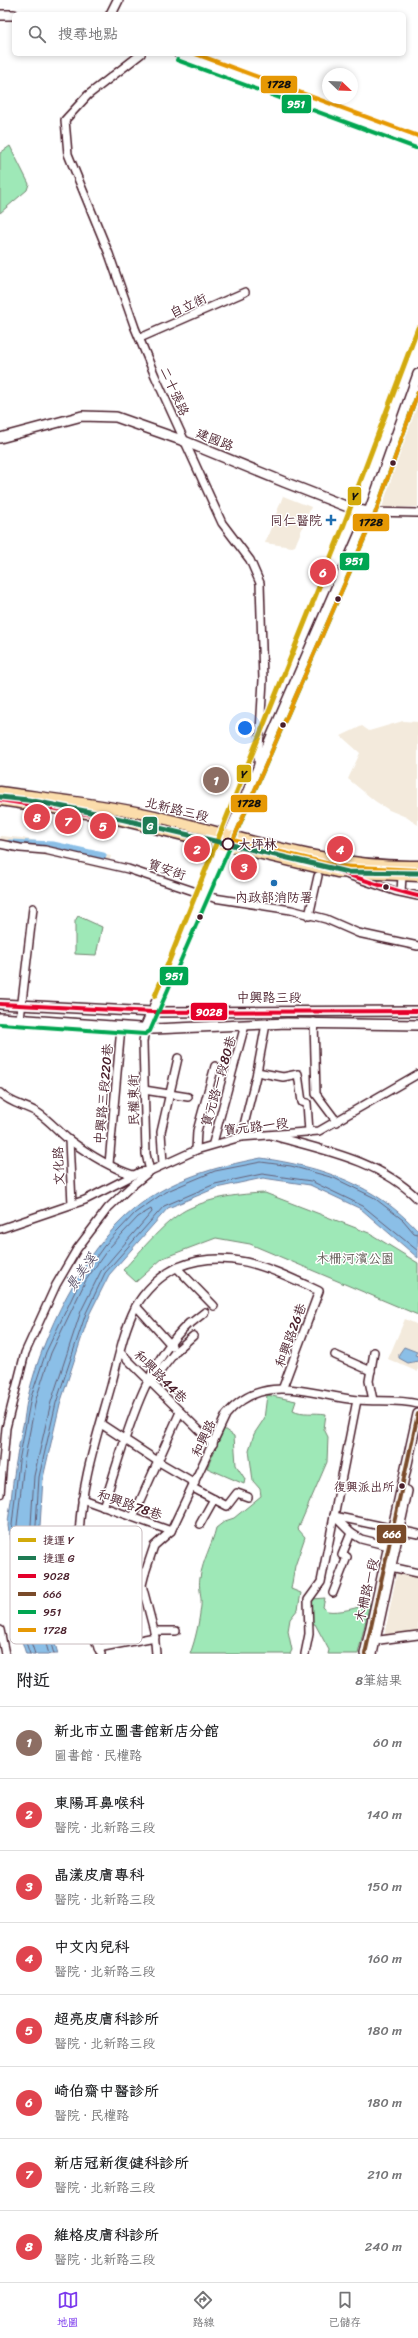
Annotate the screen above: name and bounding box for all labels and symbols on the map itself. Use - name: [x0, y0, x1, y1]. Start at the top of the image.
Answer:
- north arrow: [322, 68, 358, 104]
- line badge: 1728: [260, 75, 298, 94]
- text: 1728: [267, 75, 291, 94]
- line badge: 951: [281, 94, 312, 114]
- text: 951: [287, 95, 305, 114]
- street label: 自立街: [166, 287, 211, 324]
- street label: 二十張路: [153, 363, 196, 420]
- street label: 建國路: [192, 421, 237, 457]
- unlabelled marker: [388, 458, 398, 468]
- line badge: Y: [347, 486, 362, 506]
- text: Y: [352, 487, 359, 506]
- place label: 同仁醫院: [270, 509, 322, 532]
- line badge: 1728: [352, 513, 390, 532]
- text: 1728: [359, 513, 383, 532]
- marker: 同仁醫院: [325, 514, 337, 526]
- line badge: 951: [339, 552, 370, 571]
- text: 951: [345, 552, 363, 571]
- pin: 6: [310, 557, 336, 587]
- unlabelled marker: [333, 594, 343, 604]
- your location: [235, 718, 255, 738]
- unlabelled marker: [278, 720, 288, 730]
- line badge: Y: [236, 764, 252, 783]
- pin: 1: [203, 765, 229, 795]
- text: Y: [241, 765, 248, 784]
- street label: 北新路三段: [143, 790, 211, 829]
- line badge: 1728: [230, 794, 268, 813]
- text: 1728: [237, 794, 261, 813]
- pin: 8: [24, 802, 50, 832]
- pin: 7: [55, 806, 81, 836]
- pin: 5: [90, 811, 116, 841]
- line badge: G: [142, 816, 158, 835]
- text: G: [146, 817, 154, 836]
- place label: 大坪林: [238, 833, 277, 856]
- pin: 2: [184, 834, 210, 864]
- pin: 4: [327, 834, 353, 864]
- marker: 大坪林: [221, 837, 235, 851]
- street label: 寶安街: [145, 852, 189, 887]
- pin: 3: [231, 852, 257, 882]
- marker: 內政部消防署: [269, 878, 279, 888]
- unlabelled marker: [381, 882, 391, 892]
- place label: 內政部消防署: [235, 886, 313, 909]
- unlabelled marker: [195, 912, 205, 922]
- line badge: 951: [159, 966, 189, 986]
- text: 951: [165, 967, 183, 986]
- street label: 中興路三段: [236, 986, 302, 1009]
- line badge: 9028: [190, 1002, 228, 1021]
- text: 9028: [196, 1003, 223, 1022]
- street label: 寶元路一段80巷: [194, 1033, 242, 1130]
- street label: 中興路三段220巷: [88, 1043, 119, 1145]
- street label: 民權東街: [122, 1074, 145, 1126]
- street label: 寶元路一段: [222, 1111, 290, 1142]
- street label: 文化路: [46, 1146, 71, 1186]
- water label: 景美溪: [59, 1247, 104, 1297]
- park label: 木柵河濱公園: [316, 1247, 394, 1270]
- street label: 和興路26巷: [268, 1300, 313, 1371]
- street label: 和興路44巷: [128, 1344, 193, 1409]
- street label: 和興路: [185, 1416, 222, 1461]
- place label: 復興派出所: [334, 1476, 395, 1498]
- marker: 復興派出所: [397, 1481, 407, 1491]
- street label: 和興路78巷: [94, 1483, 165, 1526]
- line badge: 666: [376, 1524, 407, 1544]
- text: 666: [382, 1525, 401, 1544]
- legend: [10, 1526, 142, 1644]
- text: 捷運 Y: [43, 1531, 75, 1550]
- text: 捷運 G: [43, 1549, 75, 1568]
- street label: 木柵路一段: [348, 1556, 385, 1624]
- text: 9028: [43, 1567, 70, 1586]
- text: 666: [43, 1585, 62, 1604]
- text: 951: [43, 1603, 61, 1622]
- text: 1728: [43, 1621, 67, 1640]

